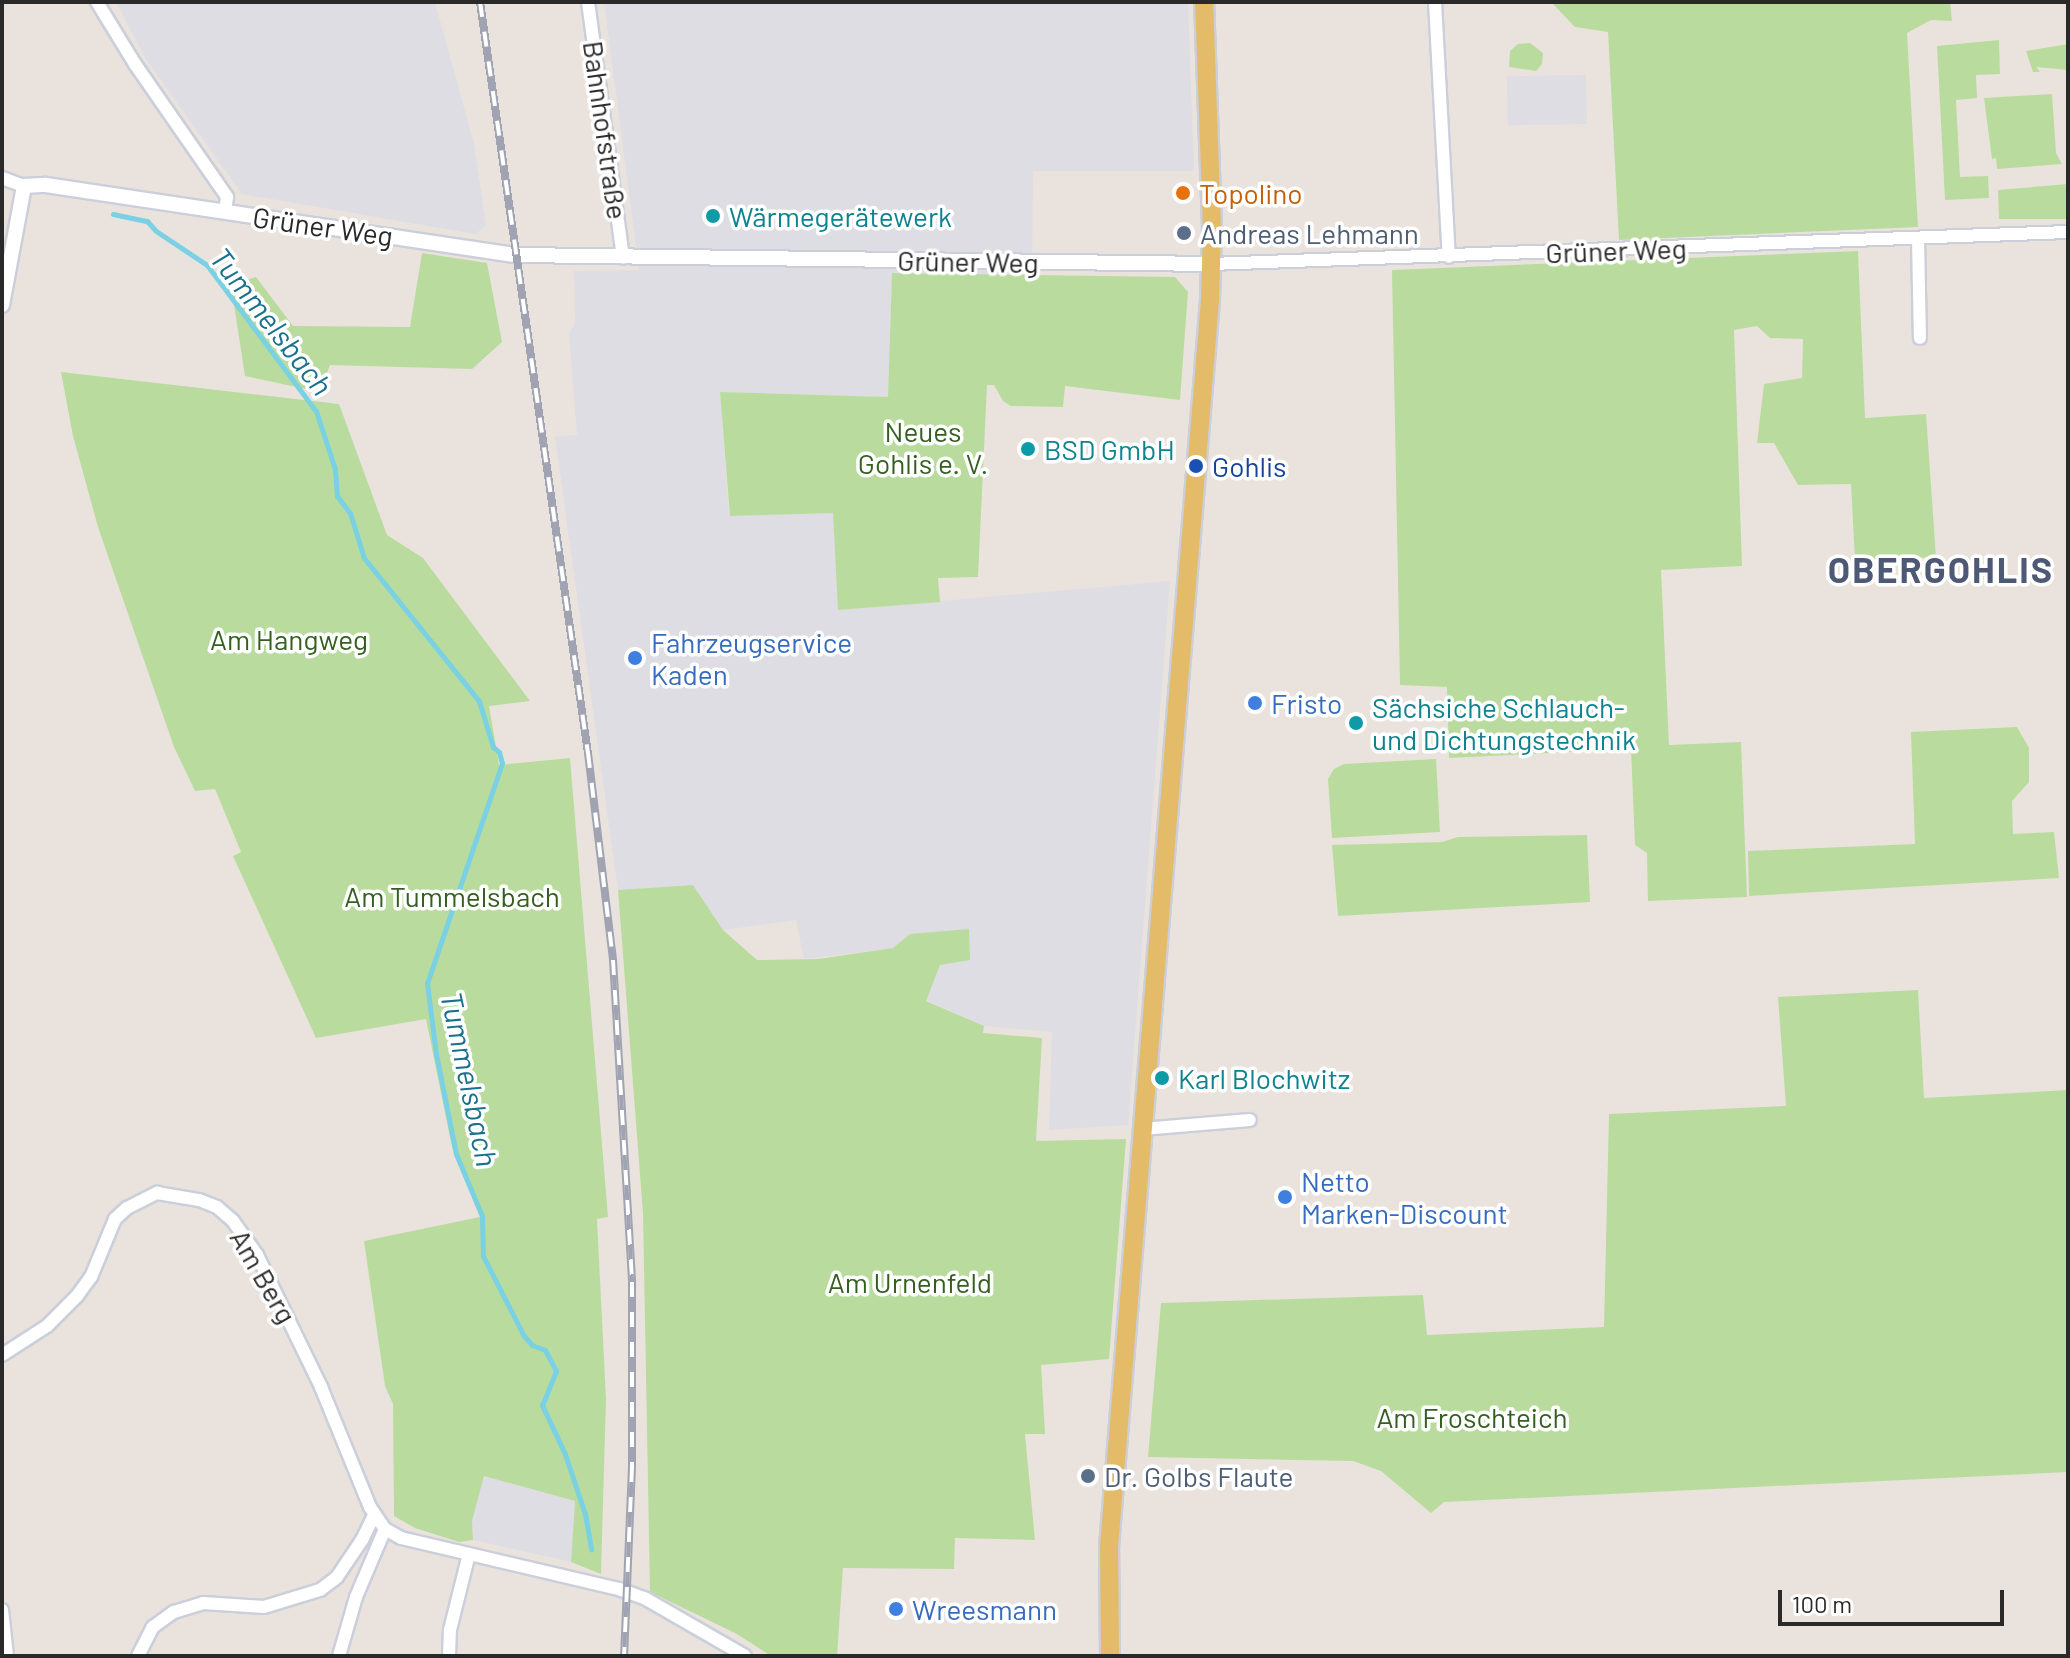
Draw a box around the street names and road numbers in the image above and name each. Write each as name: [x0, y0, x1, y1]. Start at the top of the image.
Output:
street label: Bahnhofstraße: [577, 39, 635, 221]
street label: Grüner Weg: [251, 200, 395, 252]
street label: Grüner Weg: [1545, 231, 1687, 269]
street label: Grüner Weg: [897, 243, 1039, 279]
street label: Am Berg: [224, 1223, 304, 1329]

